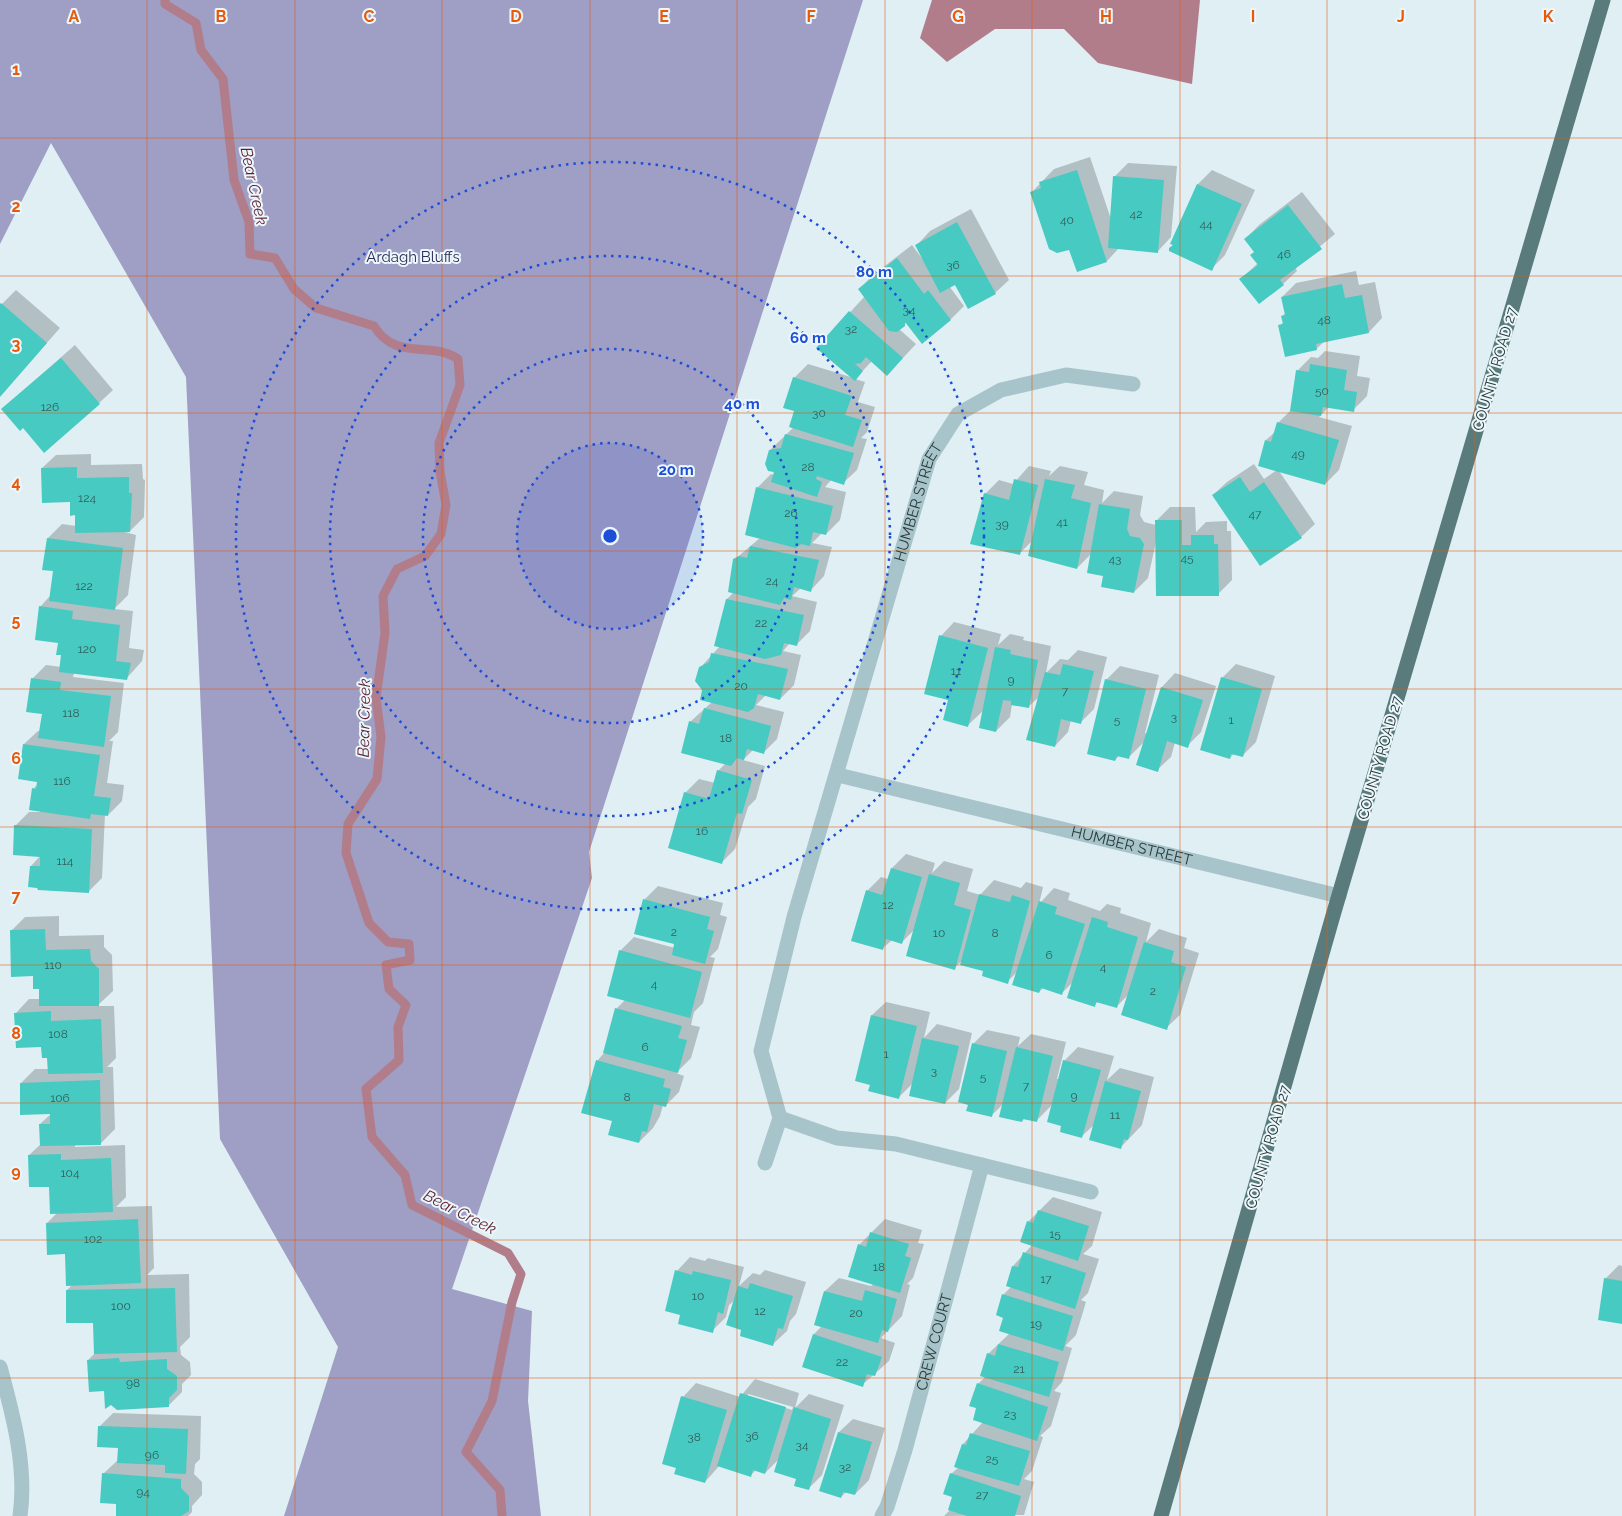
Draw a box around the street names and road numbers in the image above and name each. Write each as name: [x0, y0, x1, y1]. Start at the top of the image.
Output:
street label: COUNTY ROAD 27: [1469, 305, 1521, 433]
street label: HUMBER STREET: [890, 440, 946, 564]
street label: COUNTY ROAD 27: [1354, 694, 1406, 822]
street label: HUMBER STREET: [1069, 823, 1194, 869]
street label: COUNTY ROAD 27: [1242, 1083, 1294, 1211]
street label: CREW COURT: [912, 1291, 956, 1392]

